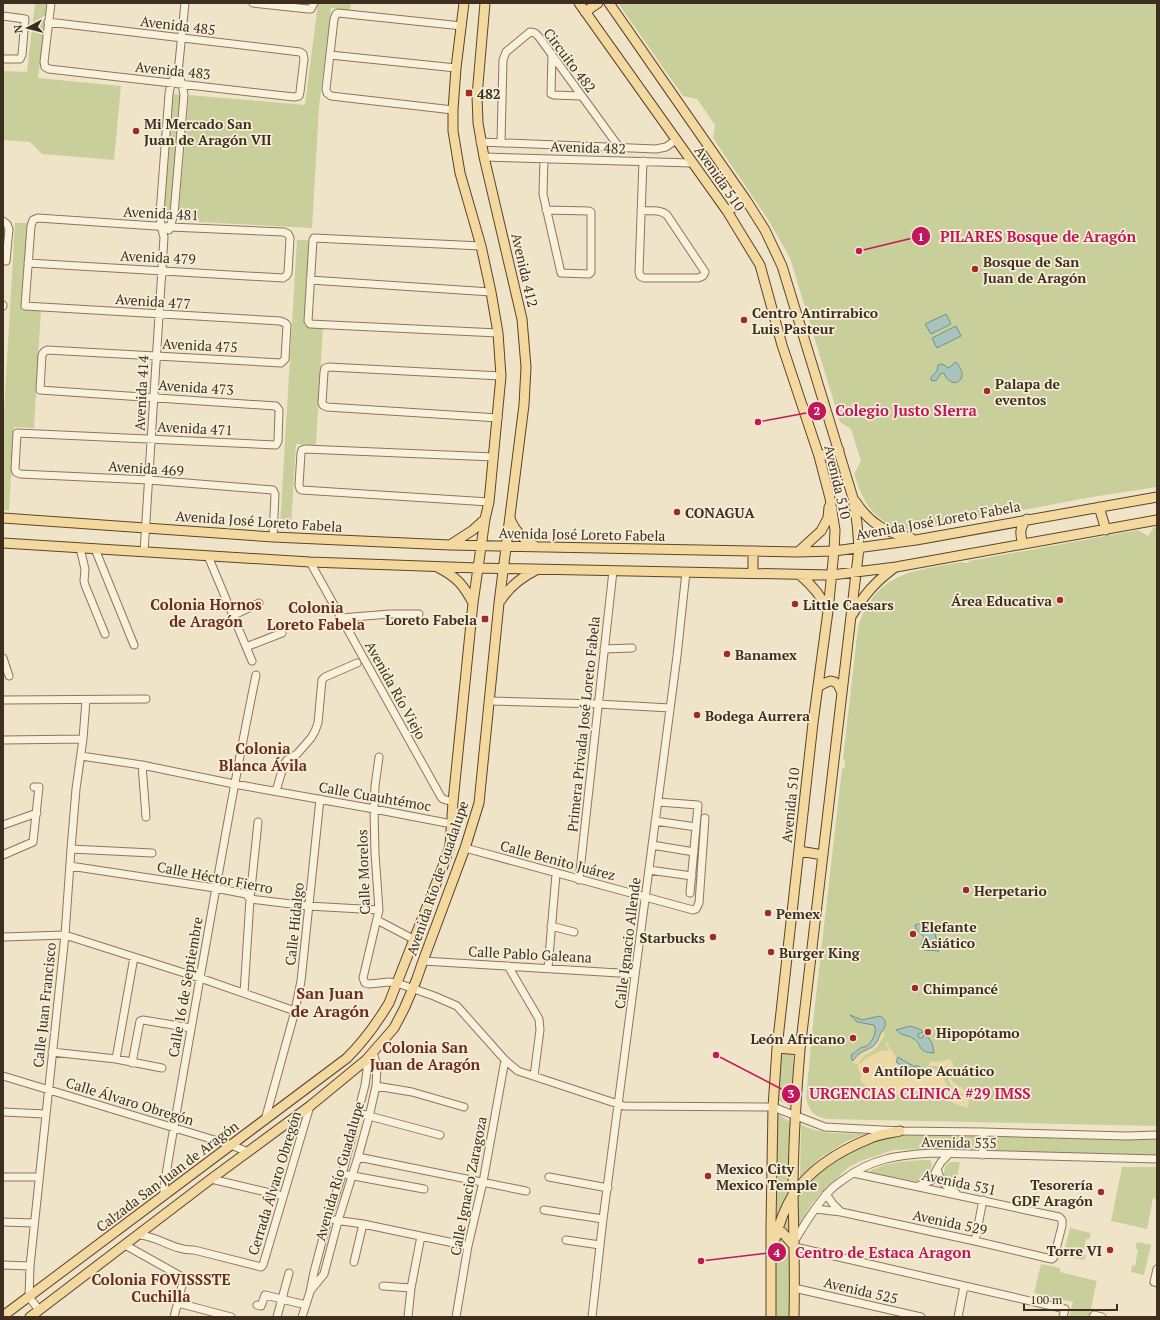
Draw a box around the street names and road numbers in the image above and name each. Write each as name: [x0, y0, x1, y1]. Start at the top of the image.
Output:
street label: Avenida 485: [139, 11, 217, 39]
street label: Circuito 482: [540, 24, 600, 96]
street label: Avenida 483: [134, 57, 212, 83]
street label: Avenida 482: [550, 136, 626, 158]
street label: Avenida 510: [691, 142, 749, 214]
street label: Avenida 481: [123, 202, 199, 224]
street label: Avenida 412: [507, 231, 543, 309]
street label: Avenida 479: [120, 246, 196, 268]
street label: Avenida 477: [115, 289, 191, 313]
street label: Avenida 475: [162, 334, 238, 356]
street label: Avenida 414: [130, 354, 152, 431]
street label: Avenida 473: [158, 375, 234, 399]
street label: Avenida 471: [157, 417, 233, 439]
street label: Avenida 510: [820, 443, 856, 521]
street label: Avenida 469: [108, 456, 184, 480]
street label: Avenida José Loreto Fabela: [854, 496, 1022, 544]
street label: Avenida José Loreto Fabela: [175, 506, 343, 536]
street label: Avenida José Loreto Fabela: [498, 523, 666, 545]
street label: Primera Privada José Loreto Fabela: [562, 615, 604, 833]
street label: Avenida Río Viejo: [361, 637, 431, 743]
street label: Avenida 510: [777, 766, 803, 844]
street label: Calle Cuauhtémoc: [317, 777, 433, 815]
street label: Avenida Río de Guadalupe: [402, 798, 472, 958]
street label: Calle Morelos: [352, 829, 374, 915]
street label: Calle Benito Juárez: [498, 835, 618, 885]
street label: Calle Héctor Fierro: [155, 856, 275, 898]
street label: Calle Ignacio Allende: [610, 876, 644, 1010]
street label: Calle Hidalgo: [280, 881, 308, 967]
street label: Calle 16 de Septiembre: [163, 915, 207, 1059]
street label: Calle Juan Francisco: [28, 941, 60, 1069]
street label: Calle Pablo Galeana: [468, 941, 592, 967]
street label: Calle Álvaro Obregón: [64, 1072, 197, 1130]
street label: Avenida Río Guadalupe: [310, 1099, 368, 1243]
street label: Cerrada Álvaro Obregón: [243, 1108, 305, 1257]
street label: Calle Ignacio Zaragoza: [445, 1115, 491, 1257]
street label: Calzada San Juan de Aragón: [92, 1116, 243, 1236]
street label: Avenida 535: [921, 1132, 997, 1152]
street label: Avenida 531: [920, 1165, 998, 1199]
street label: Avenida 529: [911, 1205, 989, 1239]
street label: Avenida 525: [822, 1272, 900, 1308]

